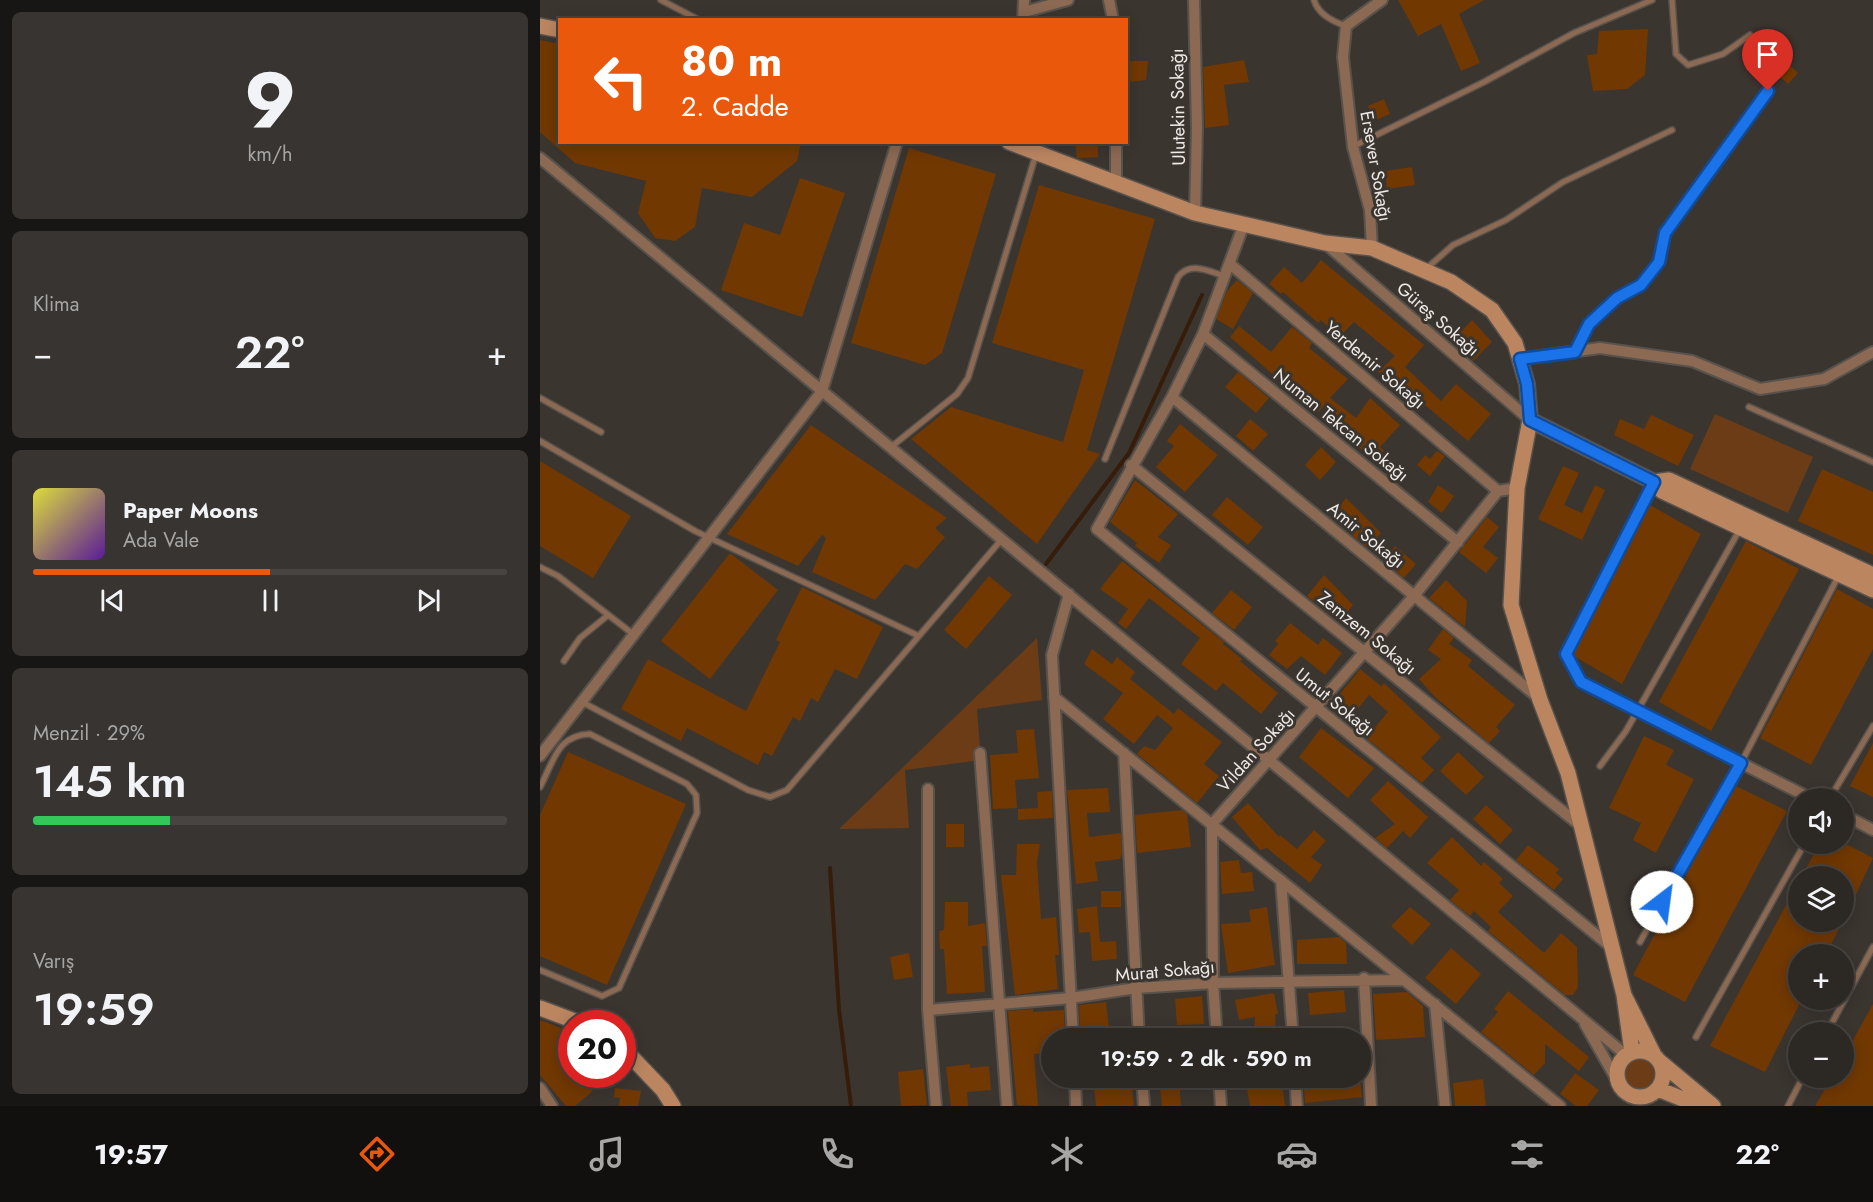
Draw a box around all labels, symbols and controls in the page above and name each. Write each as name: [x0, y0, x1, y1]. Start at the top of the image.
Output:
pin: [1742, 29, 1793, 91]
text: 80 m: [681, 31, 782, 92]
icon: arrive: [1751, 38, 1784, 71]
icon: left: [582, 42, 660, 120]
text: 9: [244, 45, 296, 157]
street label: Ulutekin Sokağı: [1164, 48, 1192, 166]
text: 2. Cadde: [681, 87, 789, 126]
street label: Ersever Sokağı: [1353, 109, 1399, 223]
text: km/h: [247, 140, 293, 169]
street label: Güreş Sokağı: [1391, 276, 1485, 362]
text: Klima: [33, 290, 79, 319]
street label: Yerdemir Sokağı: [1319, 315, 1431, 415]
text: 22°: [235, 320, 304, 385]
text: −: [33, 330, 52, 377]
text: +: [487, 330, 507, 377]
street label: Numan Tekcan Sokağı: [1268, 362, 1414, 488]
text: Paper Moons: [123, 494, 258, 526]
street label: Amir Sokağı: [1322, 496, 1410, 574]
text: Ada Vale: [123, 526, 199, 555]
icon: previous: [96, 584, 129, 617]
icon: pause: [254, 584, 287, 617]
icon: next: [412, 584, 445, 617]
street label: Zemzem Sokağı: [1312, 585, 1422, 681]
street label: Umut Sokağı: [1290, 662, 1380, 742]
street label: Vildan Sokağı: [1211, 702, 1301, 798]
text: Menzil · 29%: [33, 719, 145, 748]
text: 145 km: [33, 749, 187, 814]
map controls: [1788, 788, 1854, 1088]
button: sound: [1788, 788, 1854, 854]
button: layers: [1788, 866, 1854, 932]
position arrow: [1630, 870, 1694, 934]
button: +: [1788, 944, 1854, 1010]
text: Varış: [33, 947, 74, 976]
street label: Murat Sokağı: [1114, 954, 1216, 988]
text: 19:59: [33, 977, 155, 1042]
speed limit sign: 20: [558, 1010, 636, 1088]
button: −: [1788, 1022, 1854, 1088]
text: 19:59 · 2 dk · 590 m: [1100, 1042, 1312, 1074]
icon: directions: [356, 1133, 398, 1175]
icon: music: [586, 1133, 628, 1175]
icon: phone: [816, 1133, 858, 1175]
icon: climate: [1046, 1133, 1088, 1175]
icon: car: [1276, 1133, 1318, 1175]
icon: filters: [1506, 1133, 1548, 1175]
text: 19:57: [94, 1135, 168, 1174]
text: 22°: [1736, 1135, 1779, 1174]

